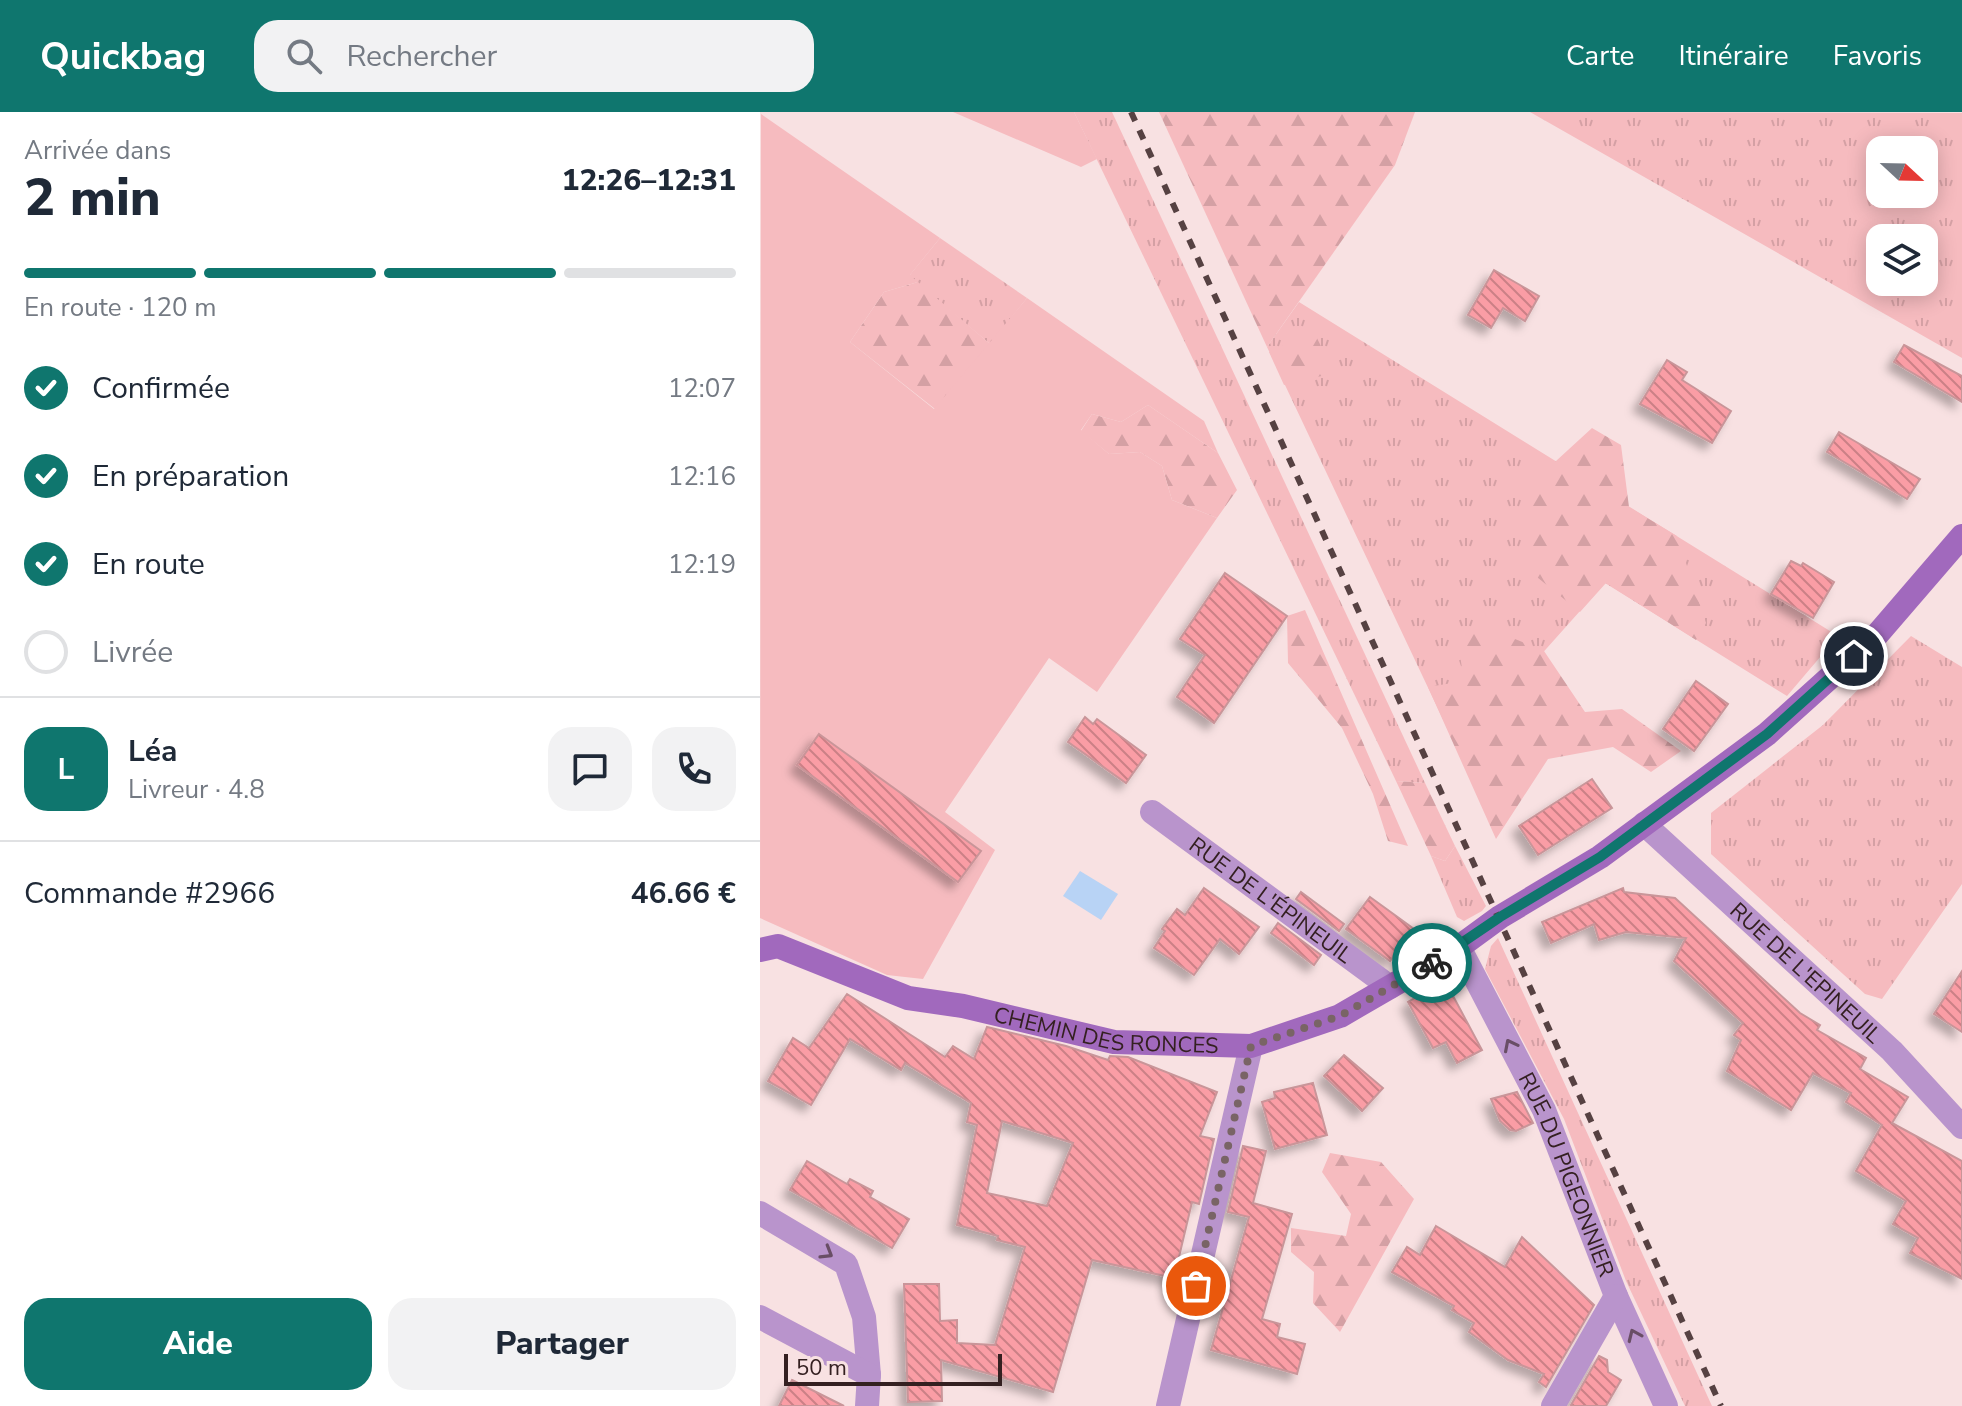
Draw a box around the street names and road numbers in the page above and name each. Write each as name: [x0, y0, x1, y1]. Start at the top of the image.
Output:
street label: RUE DE L'ÉPINEUIL: [1183, 830, 1359, 971]
street label: RUE DE L'EPINEUIL: [1723, 896, 1888, 1051]
street label: CHEMIN DES RONCES: [991, 1000, 1219, 1061]
street label: RUE DU PIGEONNIER: [1511, 1067, 1621, 1281]

